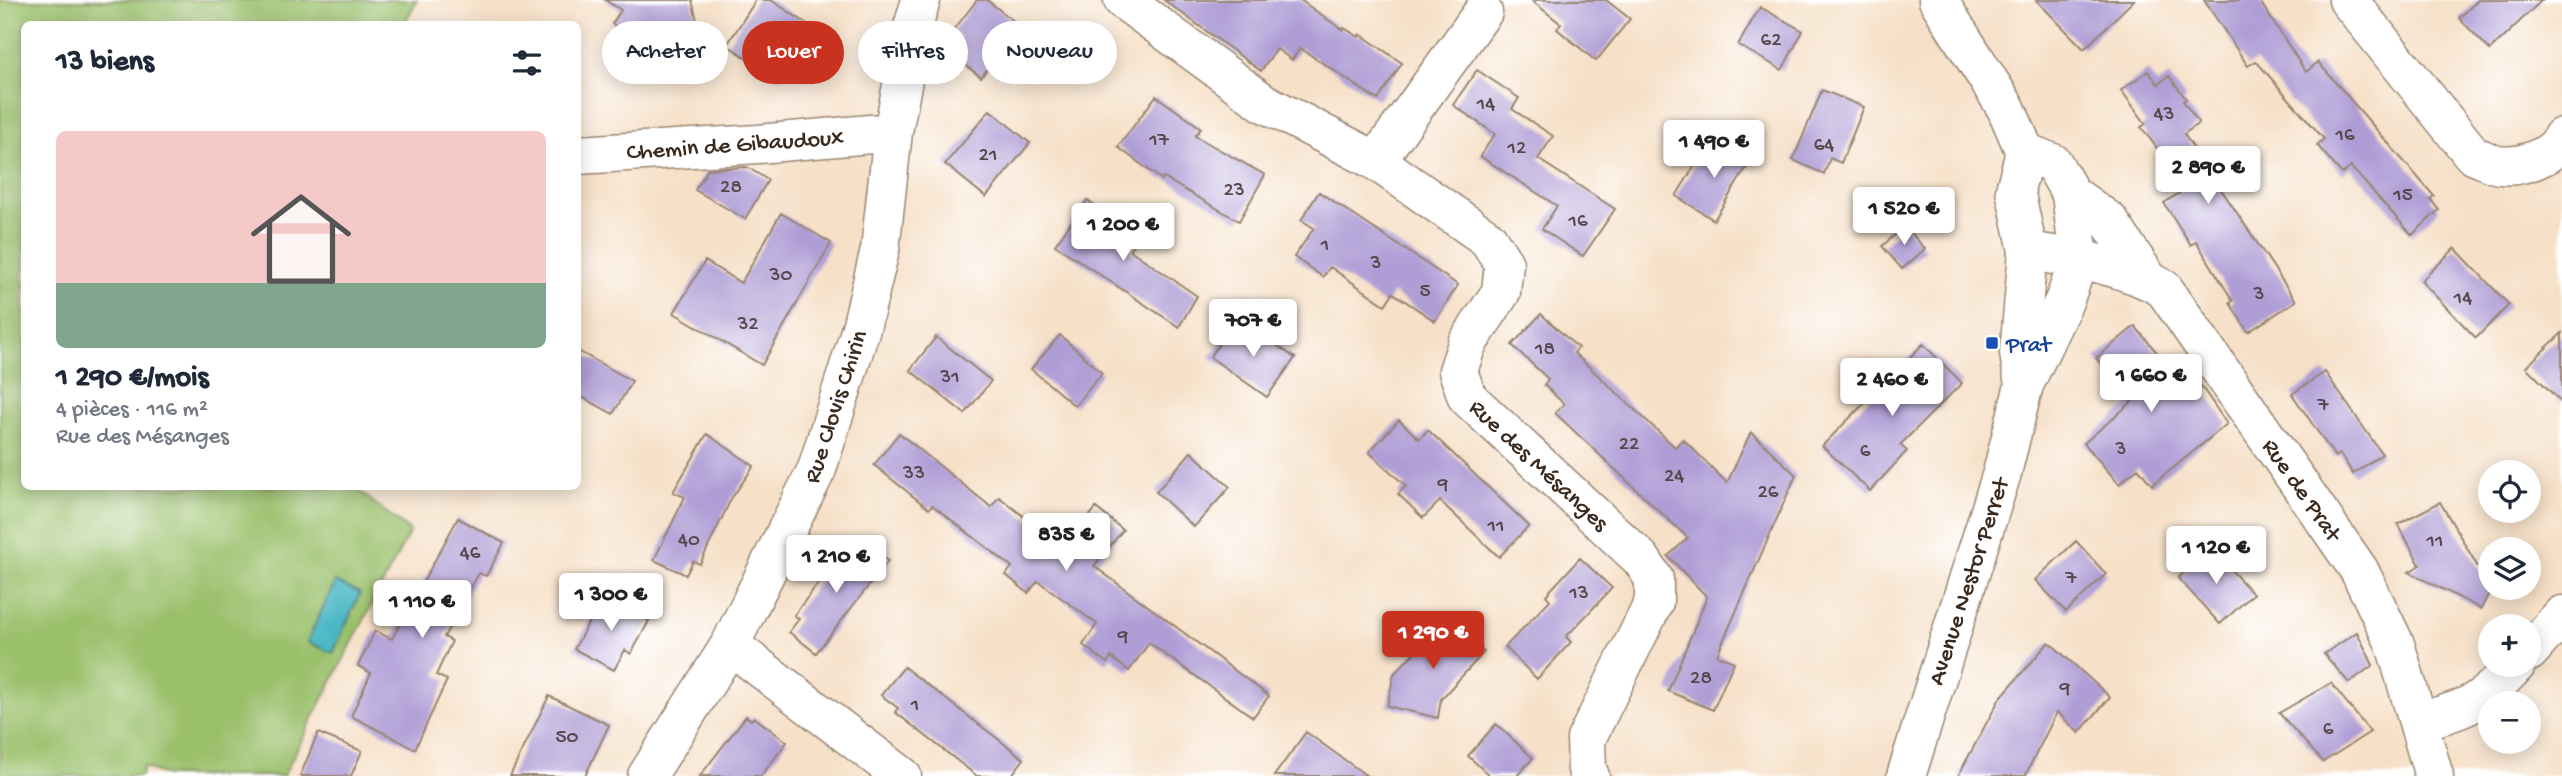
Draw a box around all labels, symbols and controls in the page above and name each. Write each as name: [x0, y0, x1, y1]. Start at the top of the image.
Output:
chip: Acheter: [602, 21, 728, 84]
chip: Louer: [742, 21, 844, 84]
chip: Filtres: [858, 21, 968, 84]
chip: Nouveau: [982, 21, 1117, 84]
house number: 62: [1761, 29, 1781, 54]
icon: filters: [508, 44, 546, 82]
text: 13 biens: [56, 46, 154, 81]
house number: 14: [1476, 93, 1495, 118]
house number: 43: [2154, 103, 2174, 128]
pin: 1 490 €: [1649, 120, 1779, 180]
street label: Chemin de Gibaudoux: [626, 124, 845, 169]
house number: 16: [2334, 124, 2355, 149]
house number: 17: [1148, 129, 1170, 154]
text: 1 490 €: [1679, 129, 1749, 156]
house number: 64: [1814, 134, 1834, 159]
house number: 12: [1507, 137, 1526, 162]
house number: 21: [979, 144, 997, 169]
pin: 2 890 €: [2143, 146, 2273, 206]
text: 2 890 €: [2171, 155, 2245, 182]
icon: home: [238, 176, 364, 302]
house number: 28: [720, 176, 742, 201]
house number: 23: [1223, 179, 1245, 204]
house number: 15: [2392, 184, 2413, 209]
pin: 1 520 €: [1839, 188, 1969, 247]
text: 1 520 €: [1869, 196, 1939, 223]
pin: 1 200 €: [1058, 204, 1188, 263]
house number: 16: [1567, 210, 1588, 235]
text: 1 200 €: [1087, 212, 1159, 239]
house number: 1: [1320, 234, 1329, 259]
house number: 3: [1370, 252, 1381, 277]
house number: 30: [769, 264, 792, 289]
house number: 5: [1419, 280, 1431, 305]
house number: 3: [2253, 283, 2264, 308]
house number: 14: [2453, 287, 2472, 312]
pin: 707 €: [1204, 300, 1302, 359]
text: 707 €: [1225, 308, 1281, 335]
house number: 32: [736, 313, 759, 338]
street label: Rue Clovis Chirin: [799, 326, 876, 487]
place label: Prat: [2005, 332, 2053, 361]
marker: Prat: [1984, 335, 2000, 351]
house number: 18: [1534, 338, 1555, 363]
pin: 1 660 €: [2086, 354, 2216, 414]
pin: 2 460 €: [1827, 358, 1957, 418]
text: 1 290 €/mois: [56, 362, 209, 397]
text: 1 660 €: [2116, 363, 2186, 390]
house number: 31: [939, 366, 960, 391]
text: 2 460 €: [1856, 367, 1928, 394]
street label: Rue des Mésanges: [1462, 394, 1614, 539]
house number: 7: [2317, 394, 2330, 419]
text: 4 pièces · 116 m²: [56, 397, 208, 424]
text: Rue des Mésanges: [56, 424, 229, 451]
house number: 22: [1619, 433, 1639, 458]
street label: Rue de Prat: [2254, 434, 2347, 550]
house number: 3: [2115, 438, 2126, 463]
house number: 6: [1860, 440, 1871, 465]
map controls: [2478, 460, 2541, 754]
button: locate: [2478, 460, 2541, 523]
house number: 33: [902, 462, 925, 487]
house number: 24: [1664, 465, 1684, 490]
street label: Avenue Nestor Perret: [1923, 473, 2018, 689]
house number: 9: [1437, 474, 1449, 499]
house number: 26: [1758, 481, 1779, 506]
pin: 835 €: [1017, 514, 1115, 573]
house number: 11: [1487, 515, 1504, 540]
text: 835 €: [1038, 522, 1094, 549]
pin: 1 120 €: [2151, 526, 2281, 586]
house number: 40: [678, 529, 700, 554]
house number: 11: [2426, 530, 2443, 555]
text: 1 120 €: [2182, 535, 2250, 562]
pin: 1 210 €: [771, 536, 901, 595]
button: layers: [2478, 537, 2541, 600]
house number: 46: [460, 542, 481, 567]
text: 1 210 €: [802, 544, 870, 571]
house number: 7: [2065, 567, 2078, 592]
pin: 1 300 €: [546, 574, 676, 633]
pin: 1 110 €: [357, 580, 487, 640]
text: 1 300 €: [575, 582, 647, 609]
house number: 13: [1568, 582, 1589, 607]
text: 1 110 €: [389, 589, 455, 616]
pin: 1 290 €: [1368, 612, 1498, 671]
button: +: [2478, 614, 2541, 677]
text: 1 290 €: [1398, 620, 1468, 647]
house number: 9: [1117, 626, 1129, 651]
house number: 28: [1690, 667, 1712, 692]
house number: 9: [2059, 678, 2071, 703]
button: −: [2478, 691, 2541, 754]
house number: 1: [910, 694, 919, 719]
house number: 6: [2323, 718, 2334, 743]
house number: 50: [556, 726, 579, 751]

